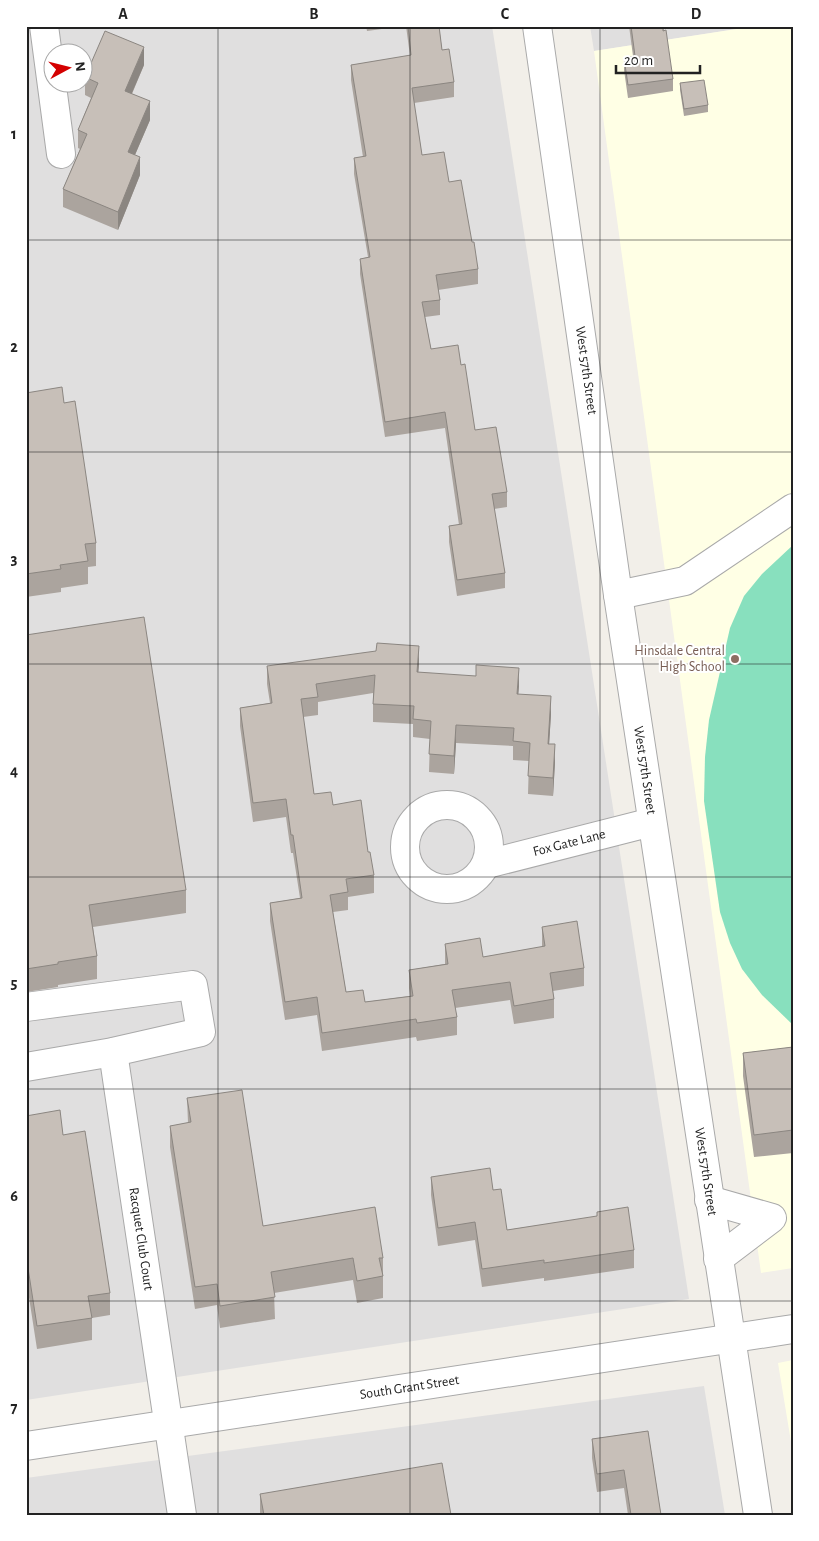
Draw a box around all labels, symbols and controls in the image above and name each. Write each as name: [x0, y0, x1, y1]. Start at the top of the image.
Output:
text: A: [118, 6, 128, 22]
text: B: [309, 6, 319, 22]
text: C: [501, 6, 510, 22]
text: D: [691, 6, 702, 22]
north arrow: [42, 42, 92, 92]
scale bar: [616, 42, 700, 74]
text: 20 m: [624, 53, 653, 68]
text: N: [72, 61, 87, 72]
text: 1: [11, 126, 17, 142]
street label: West 57th Street: [573, 325, 599, 416]
text: 2: [10, 339, 18, 355]
text: 3: [11, 551, 18, 567]
place label: Hinsdale Central High School: [634, 644, 725, 674]
marker: Hinsdale Central High School: [729, 653, 741, 665]
street label: West 57th Street: [631, 725, 658, 816]
text: 4: [10, 763, 18, 779]
street label: Fox Gate Lane: [532, 827, 607, 859]
text: 5: [11, 975, 18, 991]
street label: West 57th Street: [692, 1127, 719, 1217]
street label: Racquet Club Court: [126, 1186, 156, 1292]
text: 6: [10, 1188, 18, 1204]
street label: South Grant Street: [359, 1373, 461, 1402]
text: 7: [11, 1400, 18, 1416]

